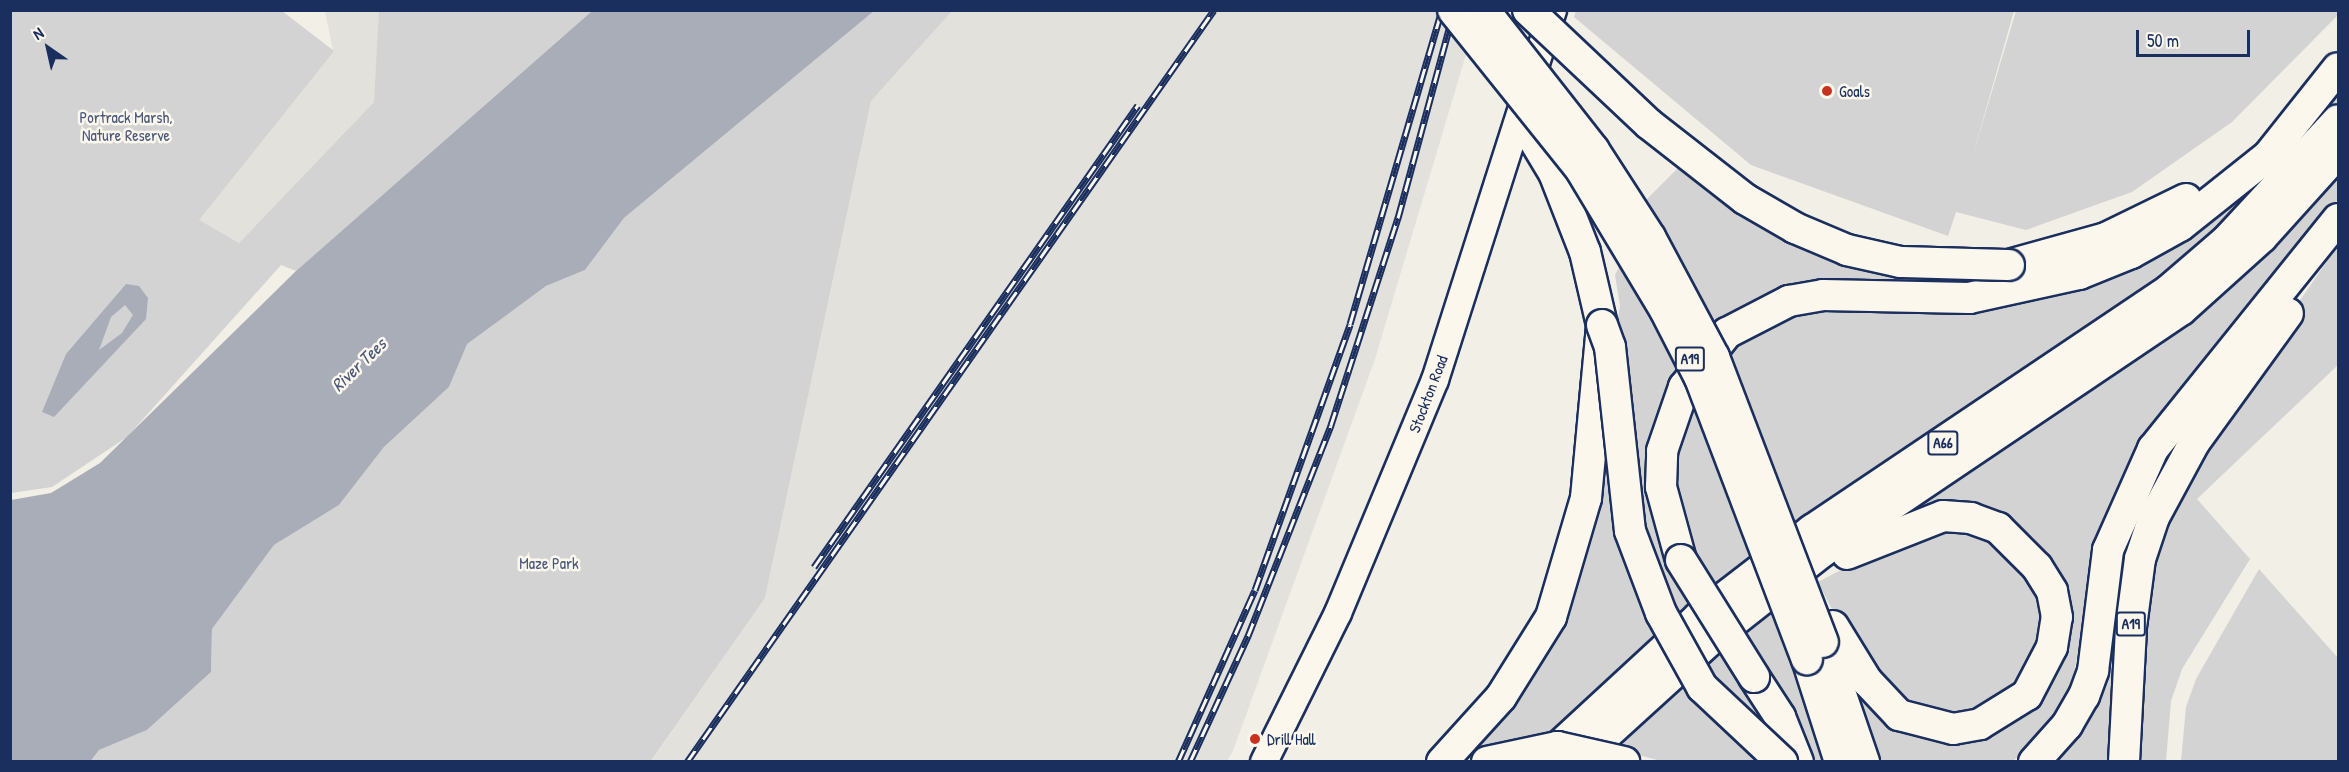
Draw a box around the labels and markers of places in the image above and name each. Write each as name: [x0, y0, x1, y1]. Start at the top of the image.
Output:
place label: Goals: [1839, 81, 1870, 101]
marker: Goals: [1820, 84, 1834, 98]
place label: Drill Hall: [1267, 729, 1316, 749]
marker: Drill Hall: [1248, 732, 1262, 746]

